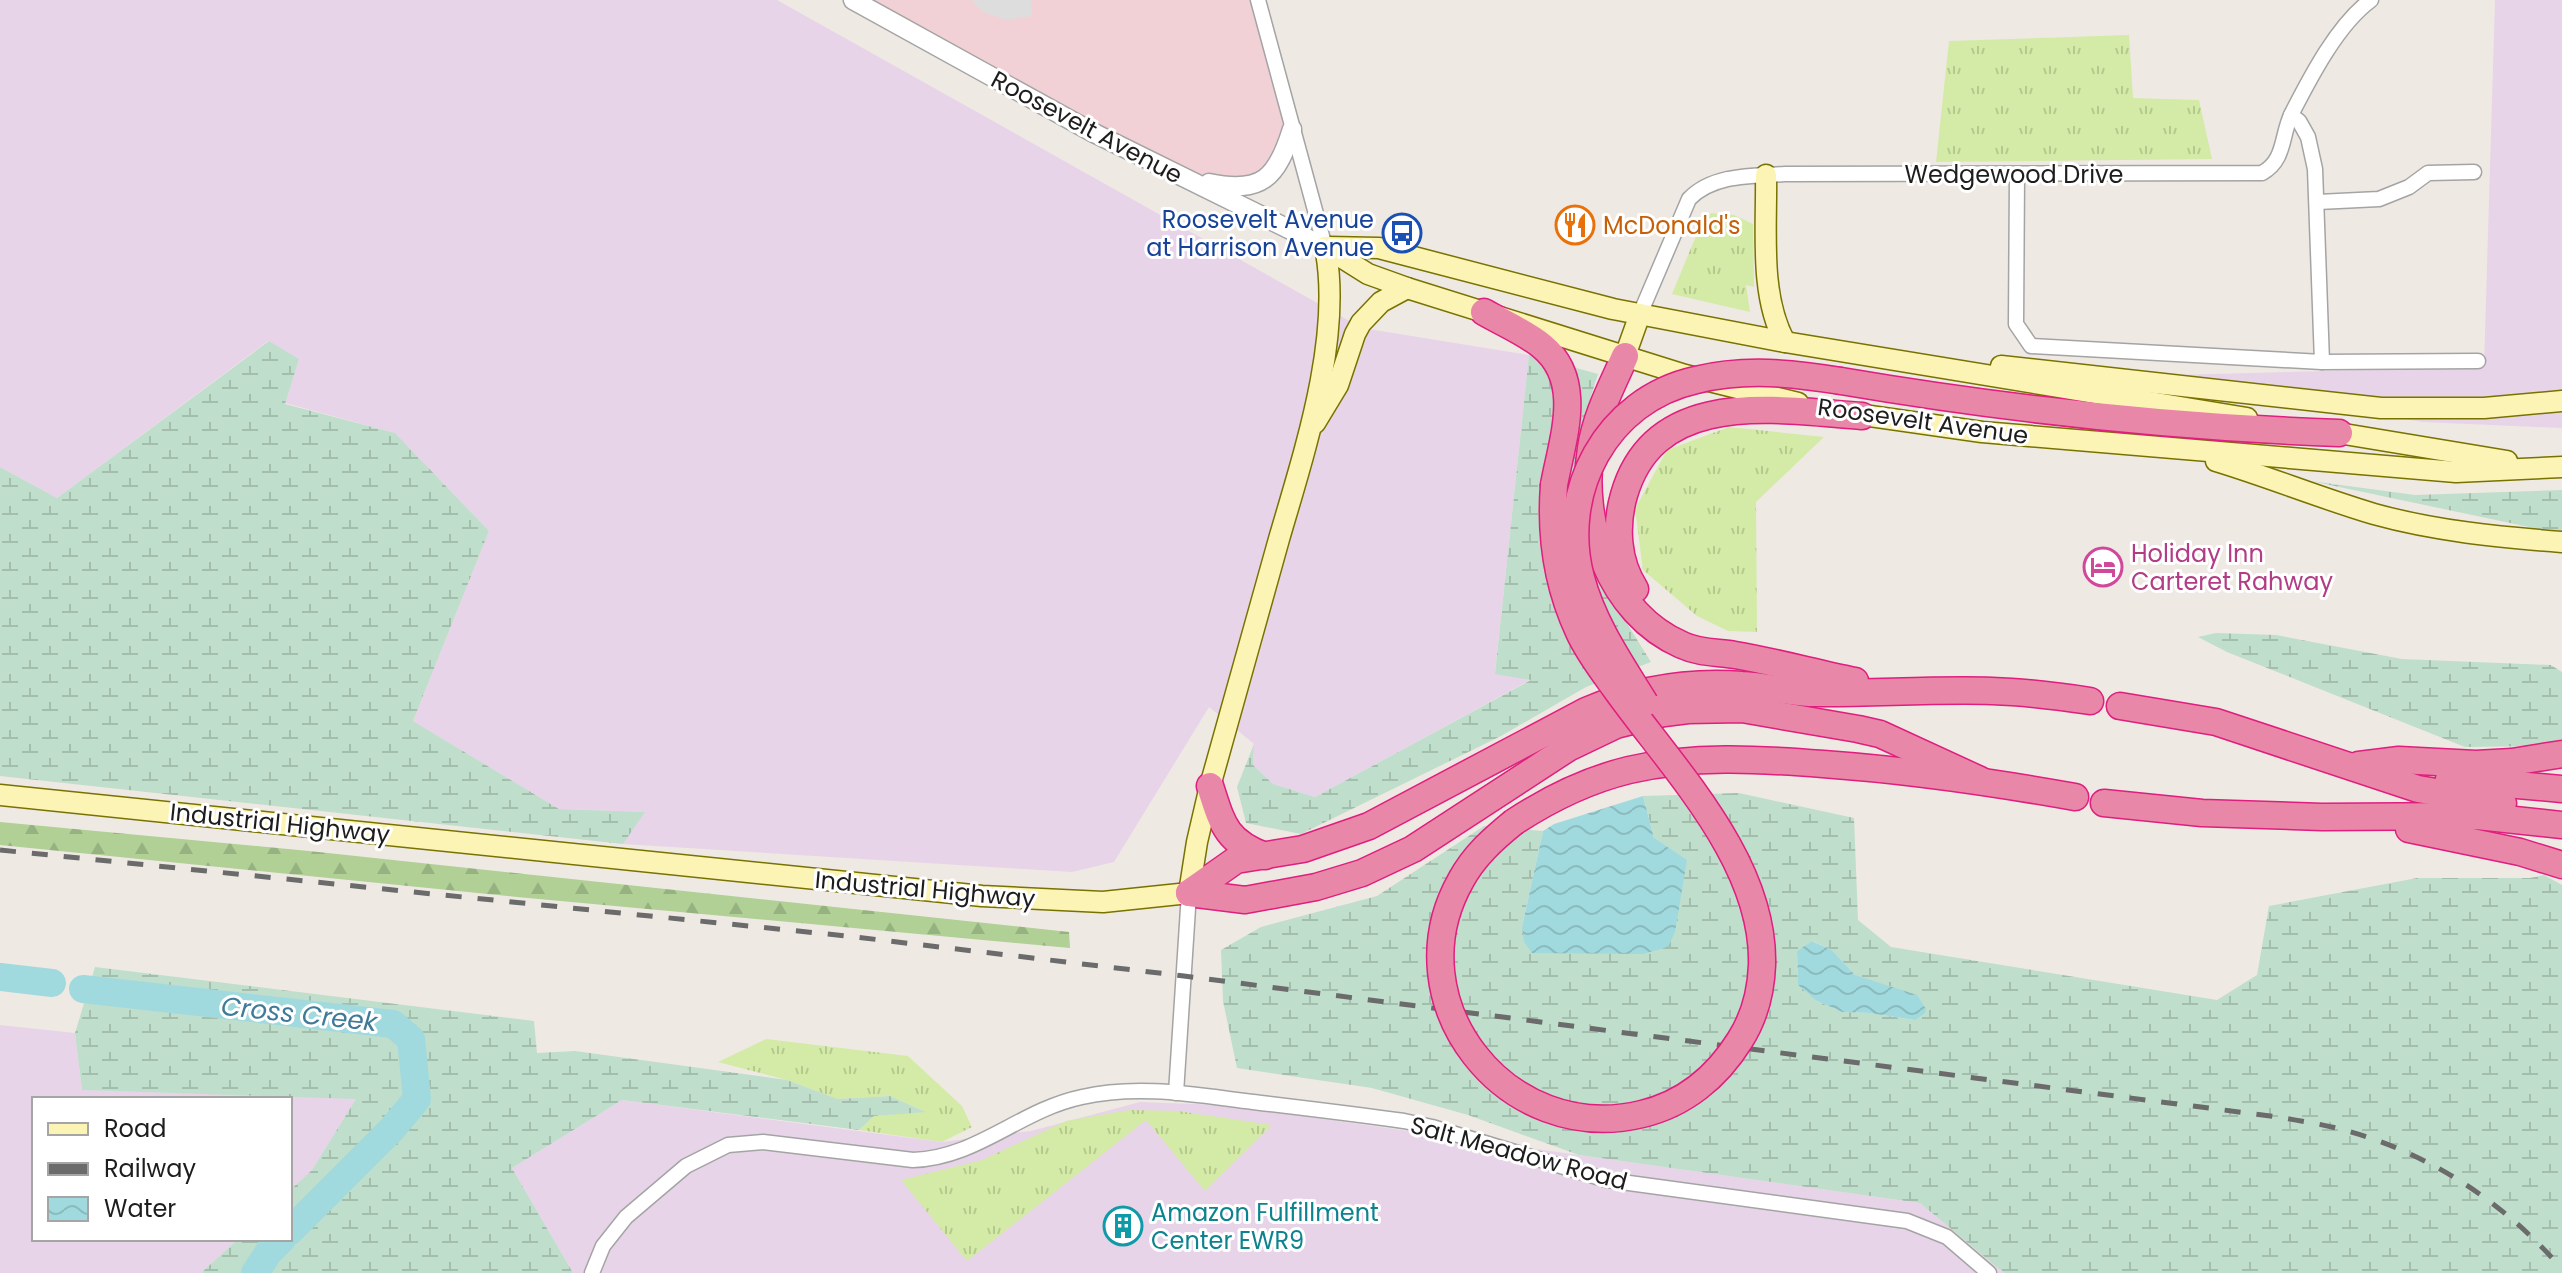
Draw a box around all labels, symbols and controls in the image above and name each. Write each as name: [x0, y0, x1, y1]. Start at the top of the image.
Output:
street label: Roosevelt Avenue: [986, 63, 1188, 191]
street label: Wedgewood Drive: [1905, 158, 2123, 191]
place label: Roosevelt Avenue at Harrison Avenue: [1146, 203, 1374, 264]
restaurant icon: McDonald's: [1554, 204, 1596, 246]
place label: McDonald's: [1603, 209, 1741, 242]
bus stop icon: Roosevelt Avenue at Harrison Avenue: [1381, 212, 1423, 254]
street label: Roosevelt Avenue: [1816, 390, 2030, 452]
place label: Holiday Inn Carteret Rahway: [2131, 537, 2333, 598]
hotel icon: Holiday Inn Carteret Rahway: [2082, 546, 2124, 588]
street label: Industrial Highway: [168, 795, 392, 851]
street label: Industrial Highway: [813, 863, 1037, 915]
water label: Cross Creek: [219, 988, 380, 1040]
legend: [32, 1097, 292, 1241]
street label: Salt Meadow Road: [1407, 1108, 1631, 1198]
text: Road: [104, 1112, 166, 1145]
text: Railway: [104, 1152, 197, 1185]
text: Water: [104, 1192, 176, 1225]
place label: Amazon Fulfillment Center EWR9: [1151, 1196, 1379, 1257]
building icon: Amazon Fulfillment Center EWR9: [1102, 1205, 1144, 1247]

